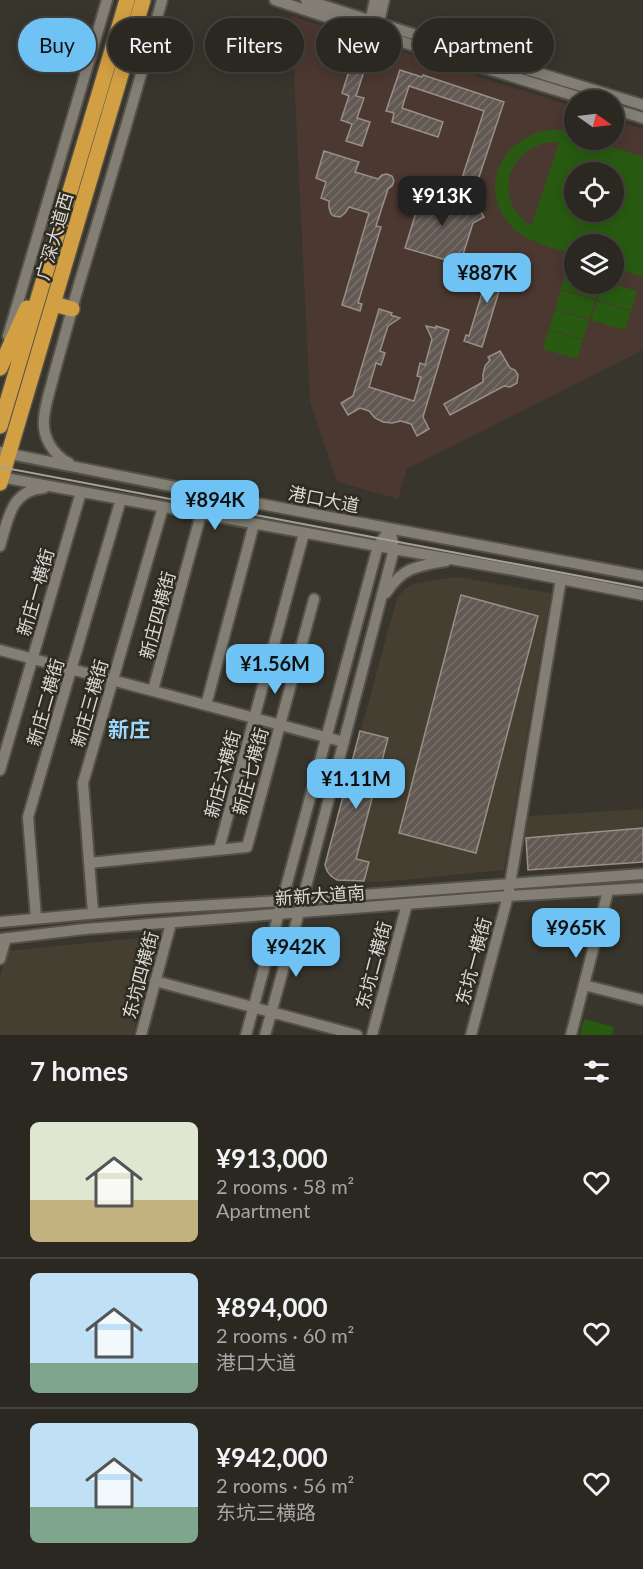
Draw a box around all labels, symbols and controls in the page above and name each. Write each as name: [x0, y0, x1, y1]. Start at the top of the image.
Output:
chip: Buy: [18, 18, 96, 72]
chip: Rent: [108, 18, 193, 72]
chip: Filters: [205, 18, 304, 72]
chip: New: [316, 18, 401, 72]
chip: Apartment: [413, 18, 554, 72]
north arrow: [564, 90, 624, 150]
map controls: [564, 90, 624, 294]
button: locate: [564, 162, 624, 222]
pin: ¥913K: [400, 176, 484, 227]
text: ¥913K: [412, 183, 472, 207]
street label: 广深大道西: [31, 190, 77, 282]
button: layers: [564, 234, 624, 294]
pin: ¥887K: [445, 253, 529, 304]
text: ¥887K: [457, 260, 517, 284]
pin: ¥894K: [173, 480, 257, 531]
street label: 港口大道: [287, 481, 361, 517]
text: ¥894K: [185, 487, 245, 511]
street label: 新庄一横街: [12, 546, 58, 638]
street label: 新庄四横街: [135, 569, 179, 661]
pin: ¥1.56M: [226, 644, 324, 695]
text: ¥1.56M: [240, 651, 310, 675]
street label: 新庄二横街: [22, 656, 68, 748]
street label: 新庄三横街: [66, 657, 112, 749]
district label: 新庄: [108, 716, 150, 741]
street label: 新庄七横街: [228, 725, 272, 817]
street label: 新庄六横街: [200, 728, 244, 820]
pin: ¥1.11M: [307, 759, 405, 810]
text: ¥1.11M: [321, 766, 391, 790]
street label: 新新大道南: [274, 881, 366, 909]
pin: ¥965K: [534, 908, 618, 959]
street label: 东坑一横街: [451, 915, 495, 1007]
text: ¥965K: [546, 915, 606, 939]
street label: 东坑二横街: [351, 919, 395, 1011]
pin: ¥942K: [254, 927, 338, 978]
street label: 东坑四横街: [118, 929, 162, 1021]
text: ¥942K: [266, 934, 326, 958]
text: 7 homes: [30, 1055, 128, 1087]
icon: filters: [580, 1055, 613, 1088]
text: ¥913,000: [216, 1142, 328, 1174]
icon: home: [78, 1146, 150, 1218]
icon: heart: [580, 1166, 613, 1199]
text: 2 rooms · 58 m²: [216, 1174, 354, 1198]
text: Apartment: [216, 1198, 310, 1222]
text: ¥894,000: [216, 1291, 328, 1323]
icon: home: [78, 1297, 150, 1369]
icon: heart: [580, 1317, 613, 1350]
text: 2 rooms · 60 m²: [216, 1323, 354, 1347]
text: 港口大道: [216, 1350, 296, 1374]
text: ¥942,000: [216, 1441, 328, 1473]
icon: home: [78, 1447, 150, 1519]
icon: heart: [580, 1467, 613, 1500]
text: 2 rooms · 56 m²: [216, 1473, 354, 1497]
text: 东坑三横路: [216, 1500, 316, 1524]

